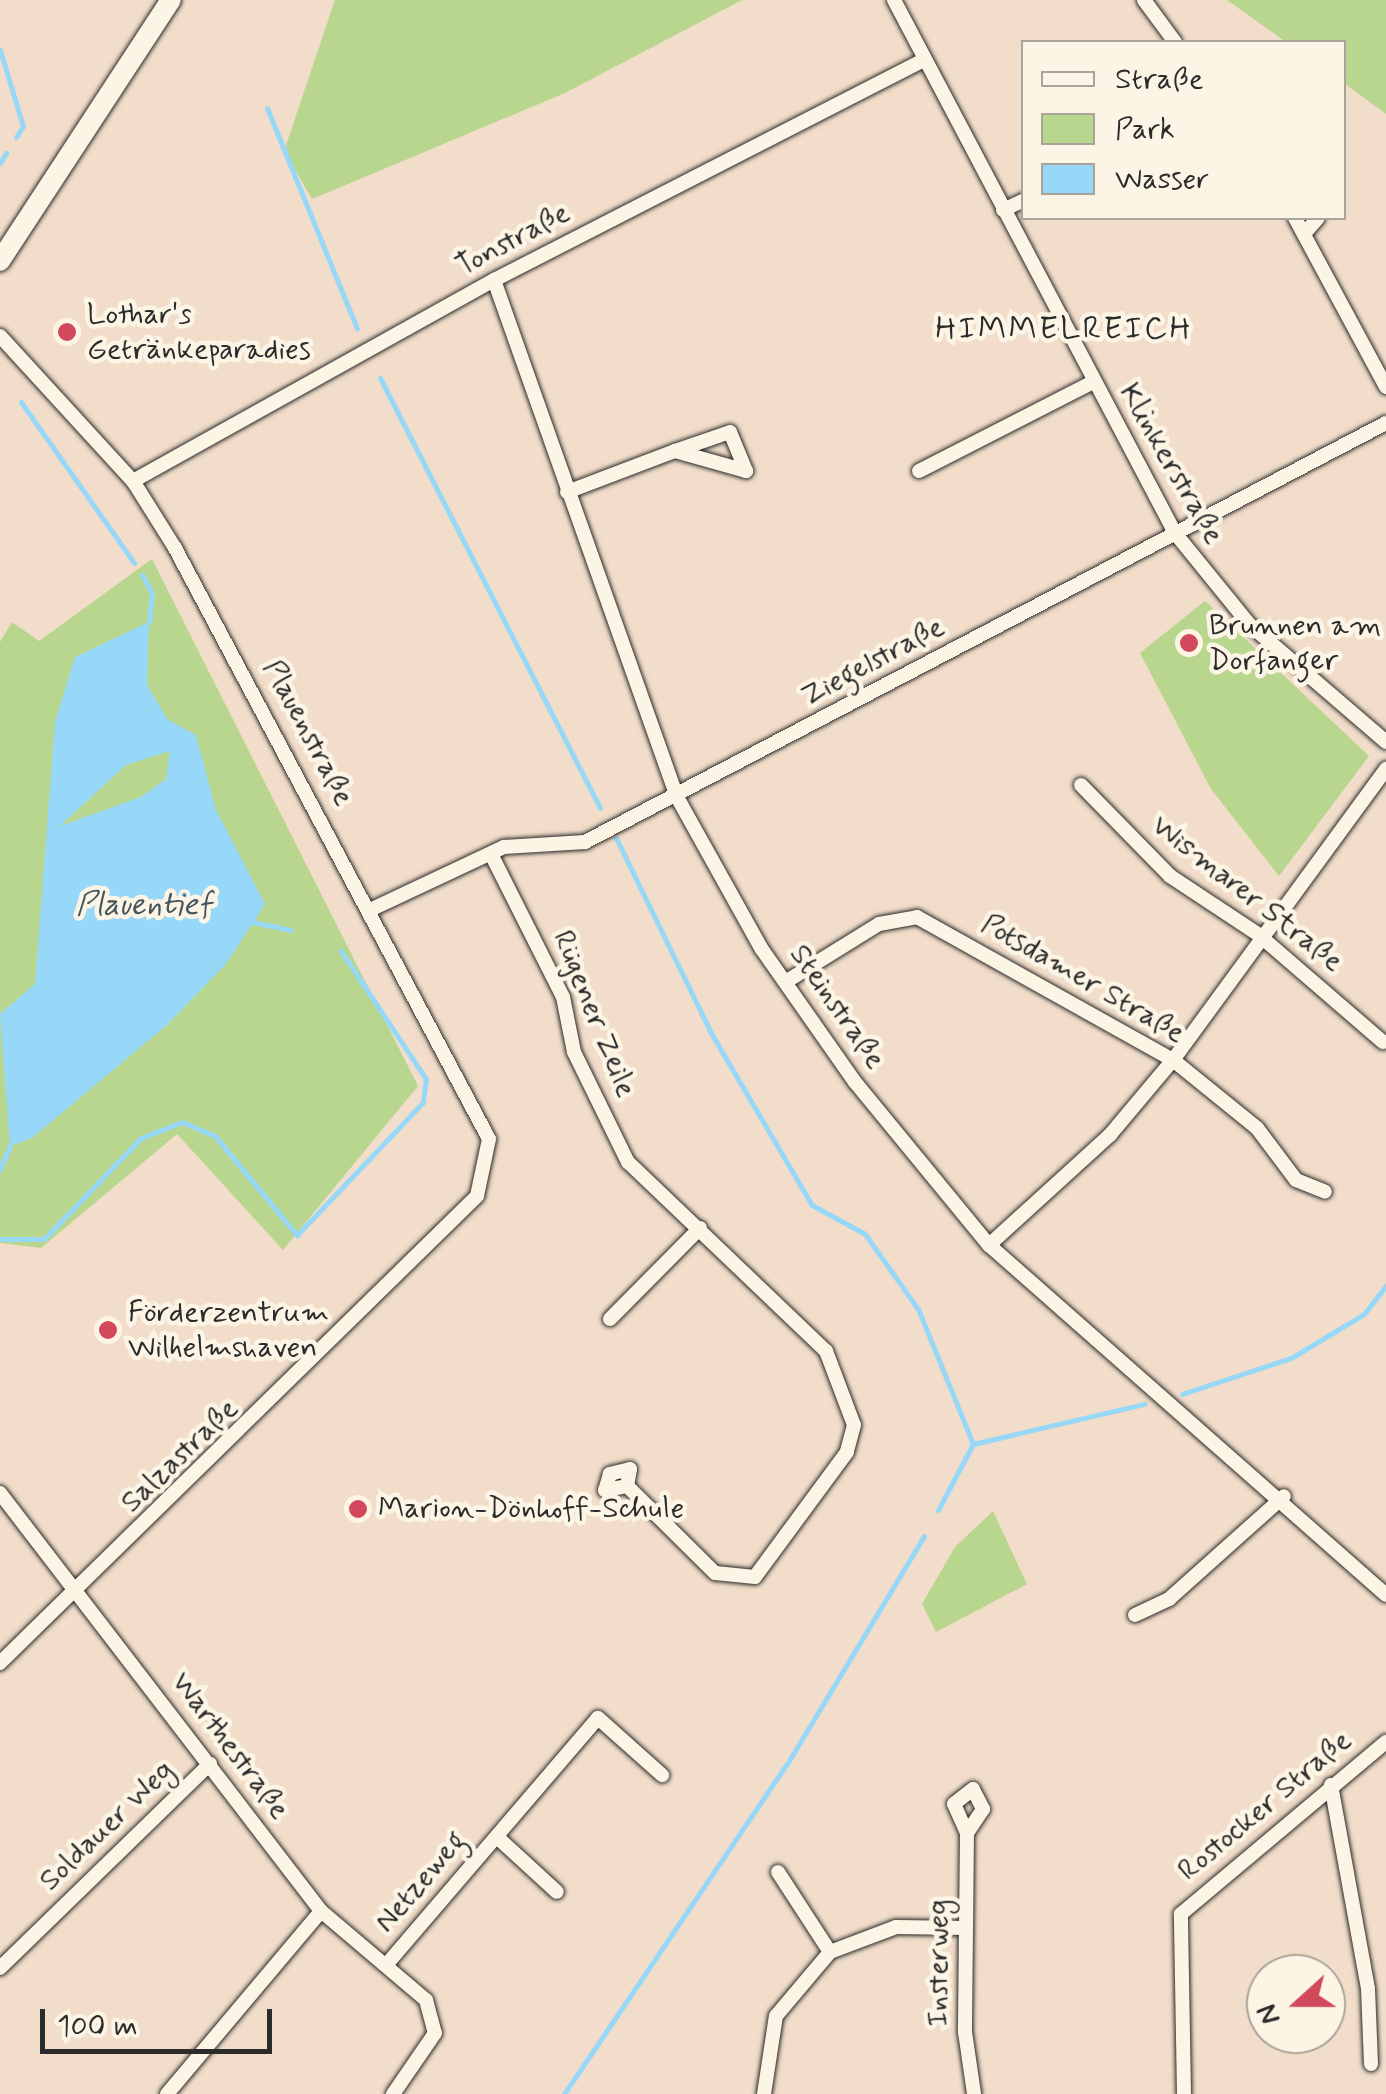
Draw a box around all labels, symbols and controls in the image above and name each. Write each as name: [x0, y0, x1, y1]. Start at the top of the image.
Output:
legend: [1021, 40, 1346, 220]
text: Straße: [1115, 60, 1203, 99]
text: Park: [1115, 110, 1175, 149]
text: Wasser: [1115, 160, 1209, 199]
street label: Tonstraße: [450, 195, 576, 285]
place label: Lothar's Getränkeparadies: [87, 297, 311, 368]
district label: HIMMELREICH: [935, 310, 1193, 348]
marker: Lothar's Getränkeparadies: [56, 321, 78, 343]
street label: Klinkerstraße: [1111, 377, 1231, 551]
place label: Brunnen am Dorfanger: [1209, 608, 1370, 678]
street label: Ziegelstraße: [795, 609, 951, 715]
marker: Brunnen am Dorfanger: [1178, 632, 1200, 654]
street label: Plauenstraße: [254, 654, 362, 812]
street label: Wismarer Straße: [1146, 809, 1348, 979]
water label: Plauentief: [76, 886, 212, 924]
street label: Potsdamer Straße: [975, 906, 1191, 1052]
street label: Rügener Zeile: [544, 925, 644, 1103]
street label: Steinstraße: [781, 938, 893, 1076]
place label: Förderzentrum Wilhelmshaven: [128, 1295, 329, 1366]
marker: Förderzentrum Wilhelmshaven: [97, 1319, 119, 1341]
street label: Salzastraße: [114, 1391, 246, 1521]
place label: Marion-Dönhoff-Schule: [378, 1491, 684, 1527]
marker: Marion-Dönhoff-Schule: [347, 1498, 369, 1520]
street label: Warthestraße: [163, 1665, 297, 1827]
street label: Rostocker Straße: [1171, 1723, 1359, 1889]
street label: Soldauer Weg: [32, 1753, 182, 1899]
street label: Netzeweg: [367, 1824, 475, 1940]
street label: Insterweg: [921, 1899, 957, 2027]
north arrow: [1246, 1954, 1346, 2054]
scale bar: [45, 1989, 278, 2051]
text: N: [1249, 1999, 1290, 2030]
text: 100 m: [57, 2007, 138, 2046]

